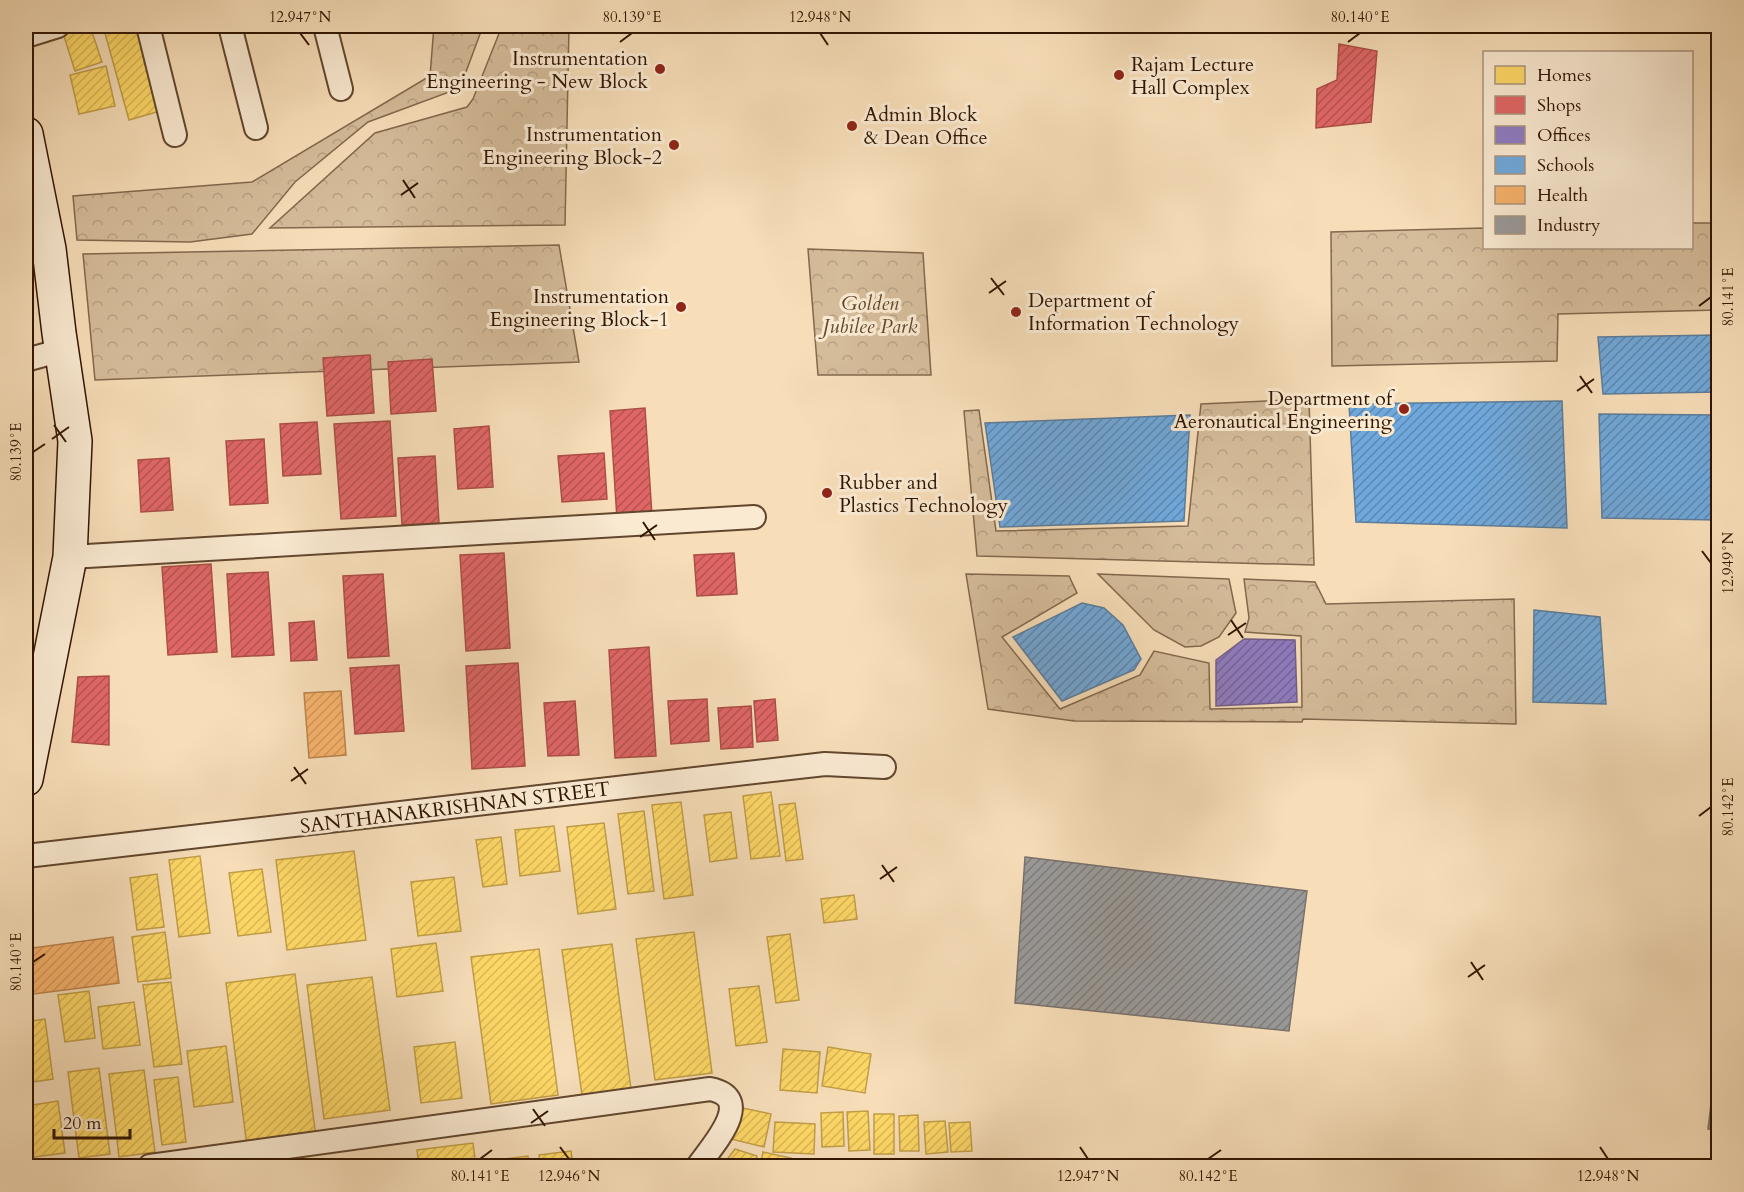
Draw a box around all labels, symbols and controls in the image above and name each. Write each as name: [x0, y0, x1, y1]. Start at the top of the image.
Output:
text: 12.947°N: [269, 7, 332, 27]
text: 80.139°E: [602, 7, 662, 27]
text: 12.948°N: [789, 7, 852, 27]
text: 80.140°E: [1330, 7, 1390, 27]
place label: Instrumentation Engineering - New Block: [426, 45, 649, 95]
place label: Rajam Lecture Hall Complex: [1131, 51, 1254, 101]
legend: [1483, 51, 1693, 249]
marker: Instrumentation Engineering - New Block: [653, 62, 667, 76]
text: Homes: [1537, 63, 1591, 88]
marker: Rajam Lecture Hall Complex: [1112, 68, 1126, 82]
text: Shops: [1537, 93, 1581, 118]
place label: Admin Block & Dean Office: [864, 101, 988, 151]
marker: Admin Block & Dean Office: [845, 119, 859, 133]
place label: Instrumentation Engineering Block-2: [483, 121, 663, 171]
text: Offices: [1537, 123, 1591, 148]
marker: Instrumentation Engineering Block-2: [667, 138, 681, 152]
text: Schools: [1537, 153, 1594, 178]
text: Health: [1537, 183, 1588, 208]
text: Industry: [1537, 213, 1601, 238]
text: 80.141°E: [1718, 267, 1738, 327]
place label: Instrumentation Engineering Block-1: [490, 283, 670, 333]
place label: Department of Information Technology: [1028, 287, 1240, 337]
park label: Golden Jubilee Park: [818, 290, 918, 340]
marker: Instrumentation Engineering Block-1: [674, 300, 688, 314]
marker: Department of Information Technology: [1009, 305, 1023, 319]
place label: Department of Aeronautical Engineering: [1174, 385, 1395, 435]
marker: Department of Aeronautical Engineering: [1397, 402, 1411, 416]
text: 80.139°E: [6, 422, 26, 482]
place label: Rubber and Plastics Technology: [839, 469, 1009, 519]
marker: Rubber and Plastics Technology: [820, 486, 834, 500]
text: 12.949°N: [1718, 531, 1738, 594]
street label: SANTHANAKRISHNAN STREET: [299, 775, 612, 840]
text: 80.142°E: [1718, 777, 1738, 837]
text: 80.140°E: [6, 932, 26, 992]
scale bar: [54, 1102, 130, 1140]
text: 20 m: [63, 1111, 102, 1136]
text: 80.141°E: [450, 1166, 510, 1186]
text: 12.946°N: [538, 1166, 601, 1186]
text: 12.947°N: [1057, 1166, 1120, 1186]
text: 80.142°E: [1178, 1166, 1238, 1186]
text: 12.948°N: [1577, 1166, 1640, 1186]

